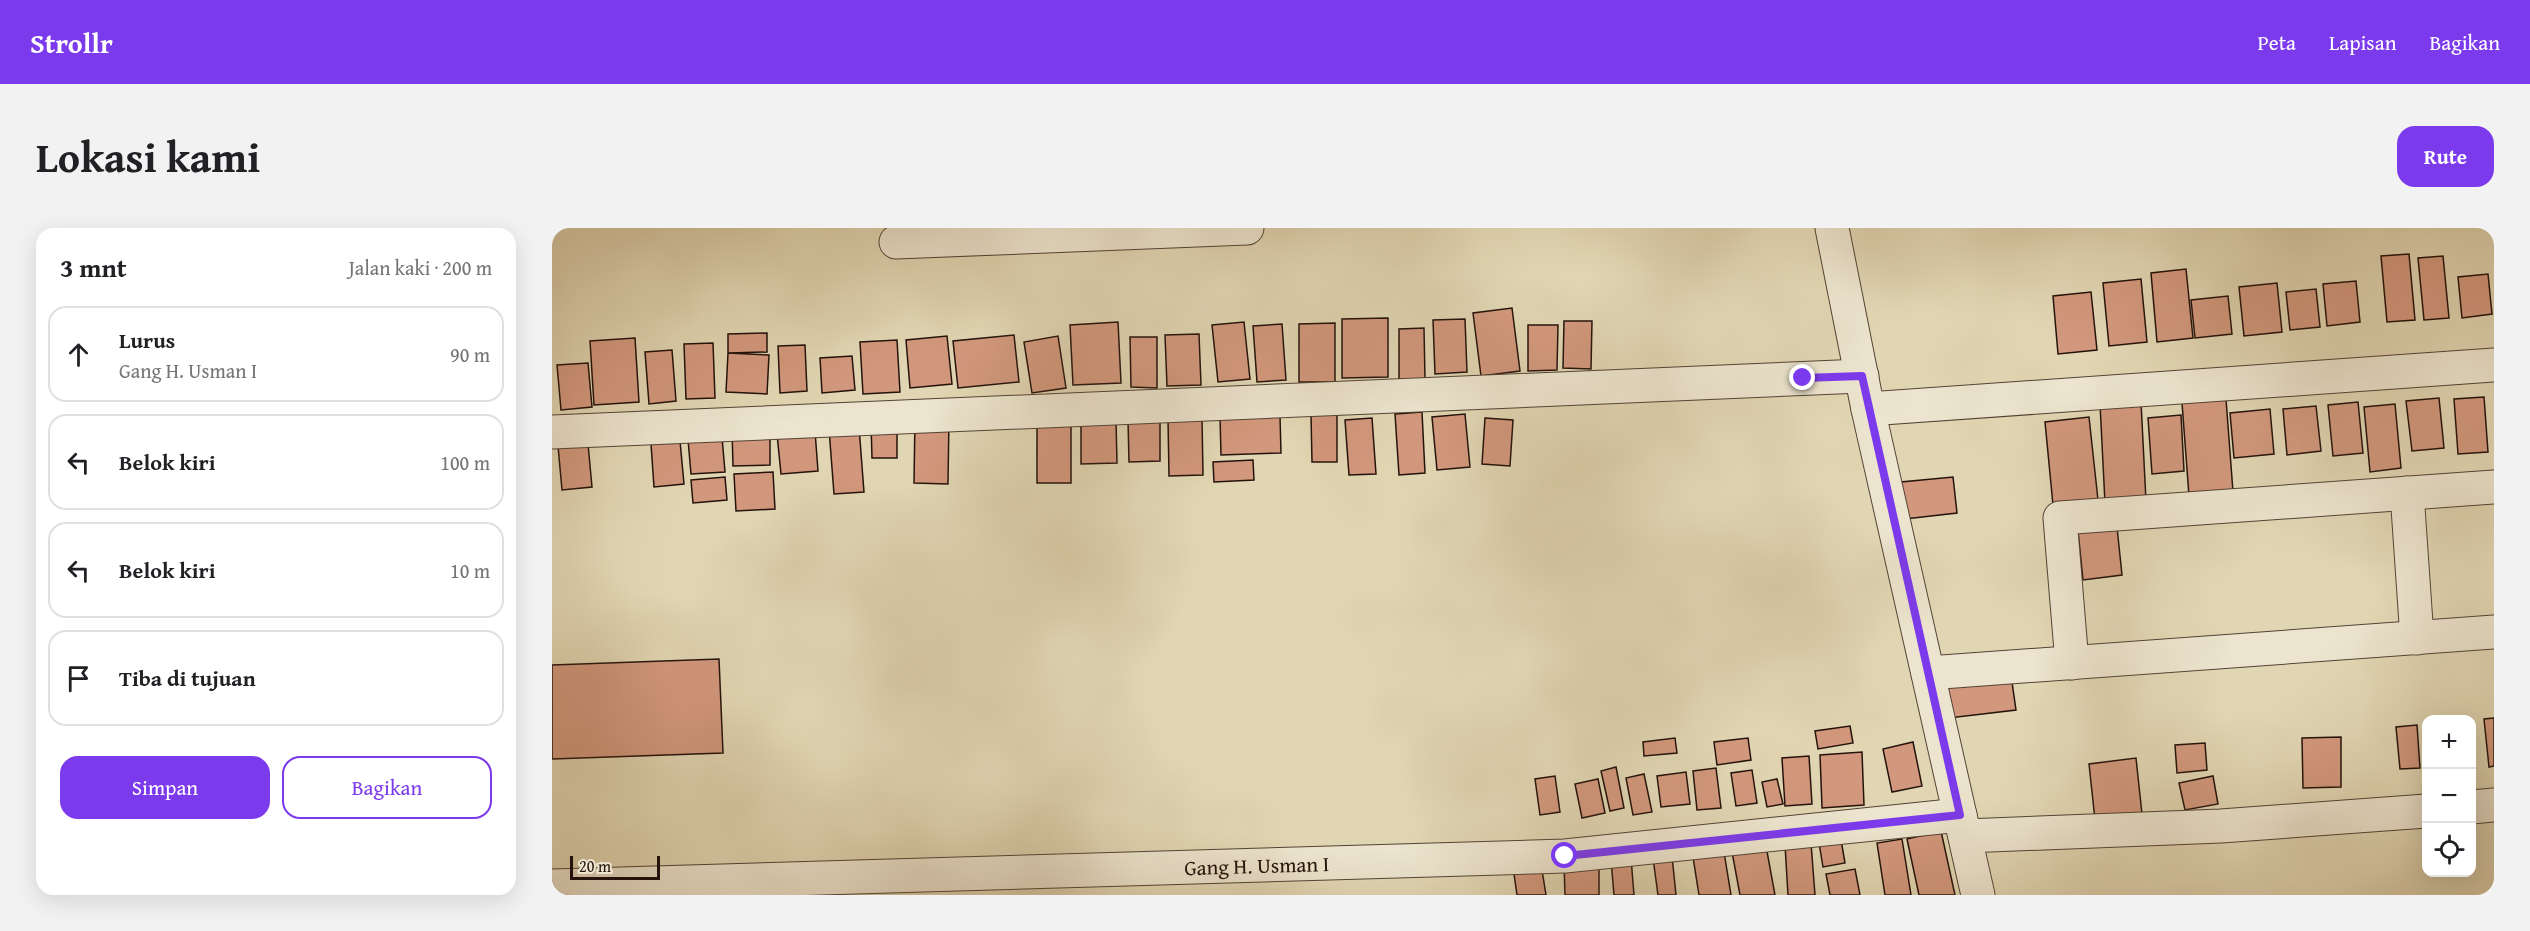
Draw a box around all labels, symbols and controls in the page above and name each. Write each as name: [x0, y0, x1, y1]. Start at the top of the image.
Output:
text: Strollr: [30, 22, 113, 63]
text: Peta: [2258, 27, 2296, 58]
text: Lapisan: [2329, 27, 2396, 58]
text: Bagikan: [2429, 27, 2500, 58]
text: Lokasi kami: [36, 126, 260, 187]
button: Rute: [2397, 126, 2494, 187]
text: 3 mnt: [60, 248, 127, 287]
text: Jalan kaki · 200 m: [348, 253, 492, 282]
text: Lurus: [119, 324, 175, 356]
icon: ahead: [62, 338, 95, 371]
text: 90 m: [450, 340, 490, 369]
text: Gang H. Usman I: [119, 356, 257, 385]
route end: [1789, 364, 1815, 390]
icon: left: [62, 446, 95, 479]
text: Belok kiri: [119, 446, 216, 478]
text: 100 m: [440, 448, 490, 477]
icon: left: [62, 554, 95, 587]
text: Belok kiri: [119, 554, 216, 586]
text: 10 m: [450, 556, 490, 585]
icon: arrive: [62, 662, 95, 695]
text: Tiba di tujuan: [119, 662, 256, 694]
map controls: [2422, 715, 2476, 877]
button: +: [2422, 715, 2476, 769]
button: Simpan: [60, 756, 270, 819]
button: Bagikan: [282, 756, 492, 819]
button: −: [2422, 769, 2476, 823]
button: locate: [2422, 823, 2476, 877]
route start: [1551, 842, 1577, 868]
street label: Gang H. Usman I: [1184, 847, 1330, 883]
scale bar: [570, 853, 660, 880]
text: 20 m: [579, 854, 611, 878]

